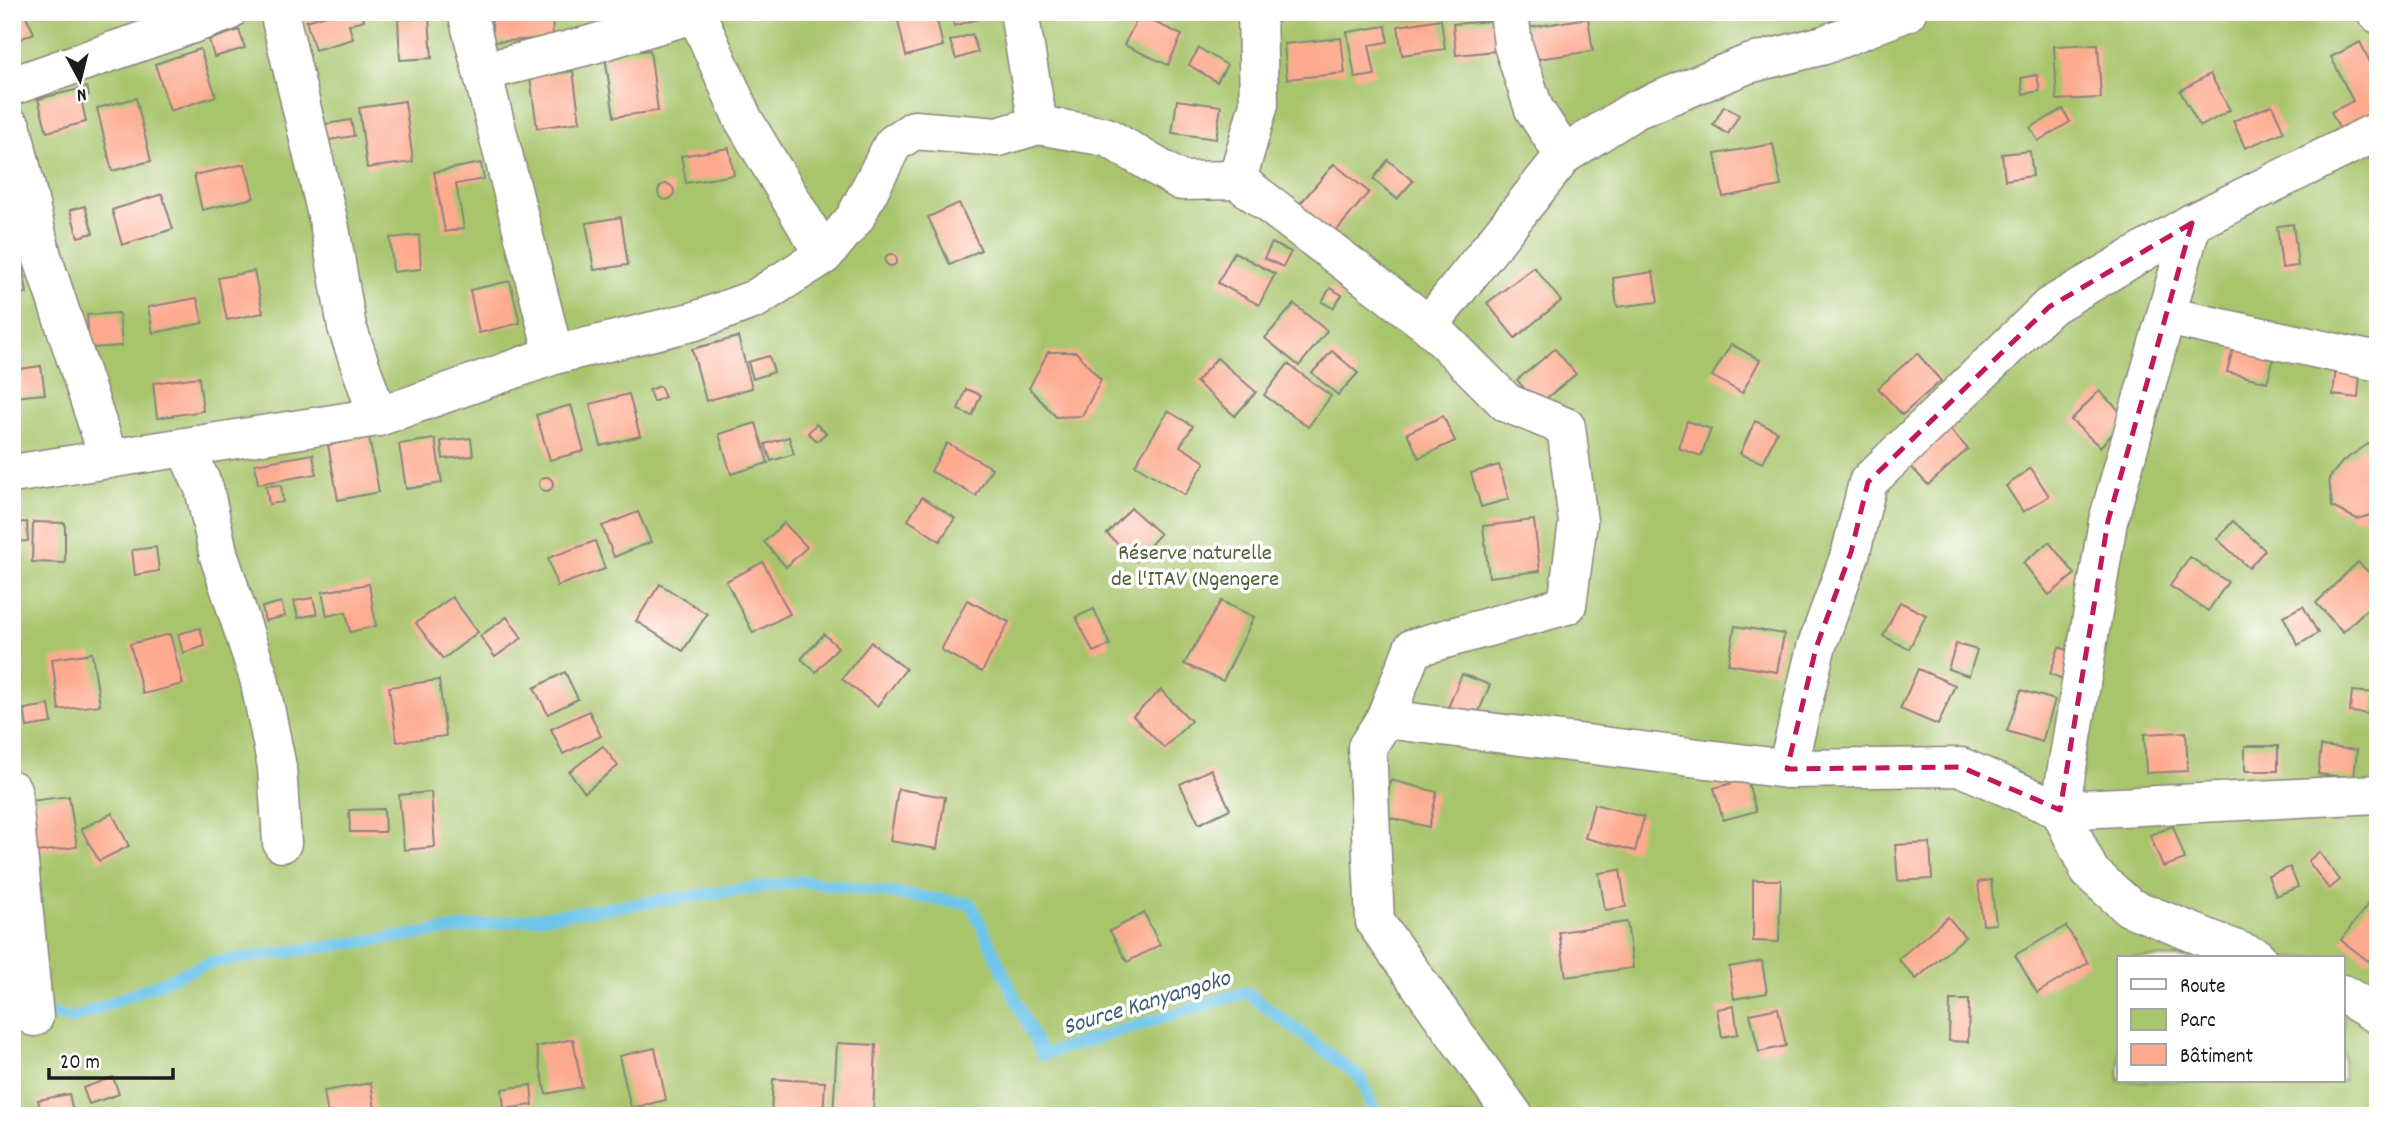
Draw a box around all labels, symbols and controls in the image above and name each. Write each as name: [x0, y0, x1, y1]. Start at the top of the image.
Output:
north arrow: [46, 46, 116, 116]
text: N: [75, 79, 88, 107]
park label: Réserve naturelle de l'ITAV (Ngengere: [1111, 538, 1279, 597]
legend: [2117, 956, 2344, 1082]
water label: Source Kanyangoko: [1059, 962, 1236, 1045]
text: Route: [2180, 973, 2226, 1003]
text: Parc: [2180, 1007, 2216, 1037]
scale bar: [49, 1037, 173, 1081]
text: Bâtiment: [2180, 1043, 2253, 1073]
text: 20 m: [60, 1049, 100, 1079]

